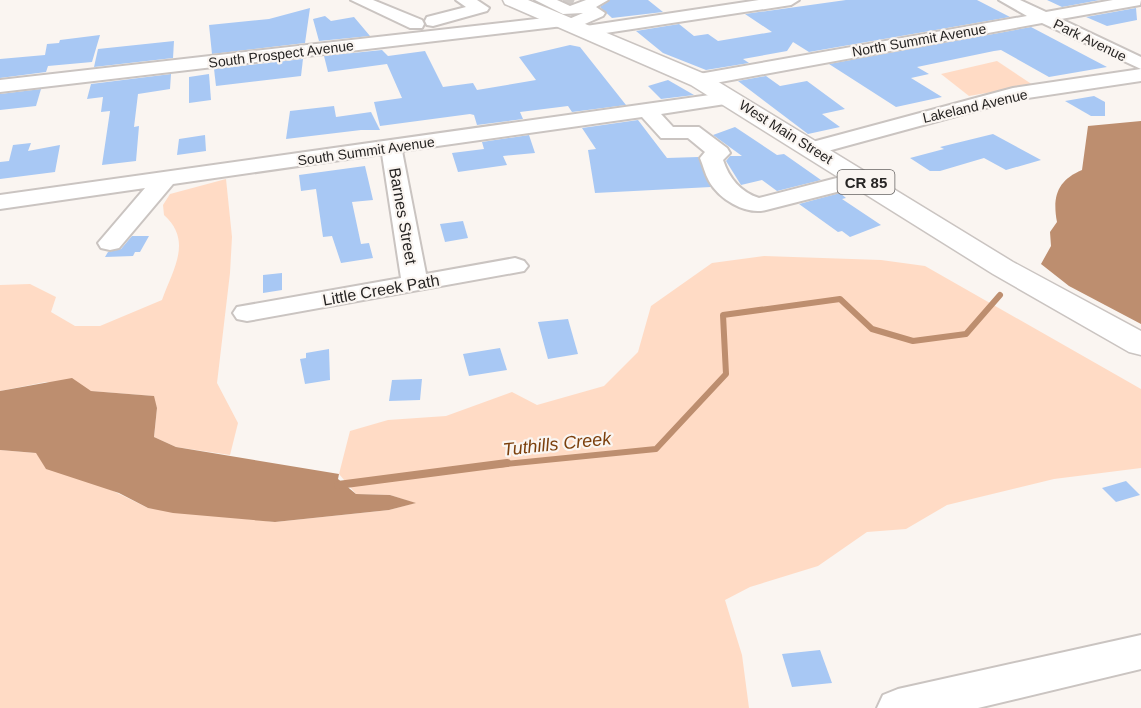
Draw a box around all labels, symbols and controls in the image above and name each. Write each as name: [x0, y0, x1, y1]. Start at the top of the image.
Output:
street label: Park Avenue: [1051, 15, 1129, 65]
street label: North Summit Avenue: [851, 20, 988, 60]
street label: South Prospect Avenue: [208, 37, 355, 71]
street label: Lakeland Avenue: [921, 86, 1029, 126]
street label: West Main Street: [736, 97, 836, 167]
street label: South Summit Avenue: [296, 133, 436, 169]
street label: Barnes Street: [386, 166, 420, 266]
road number: CR 85: [838, 170, 894, 194]
street label: Little Creek Path: [321, 271, 441, 309]
water label: Tuthills Creek: [502, 428, 613, 460]

